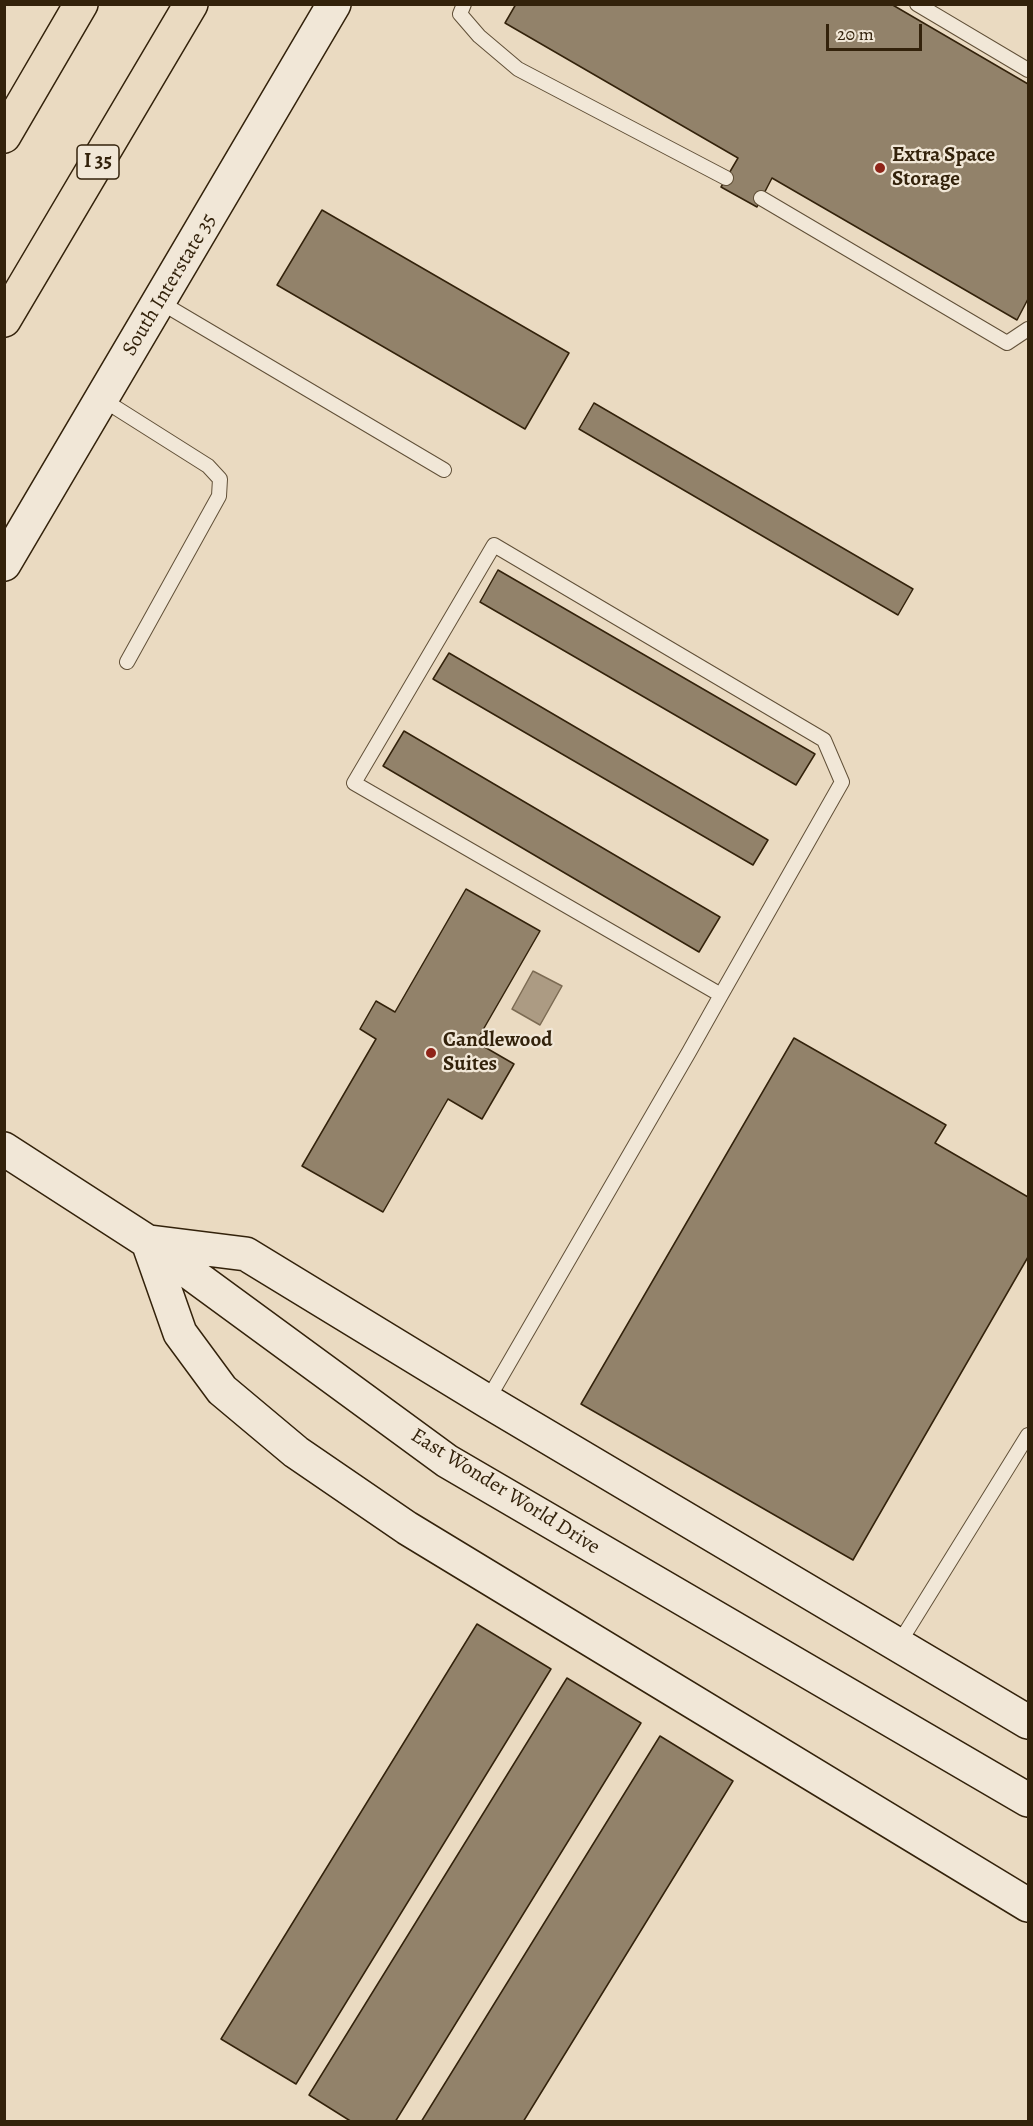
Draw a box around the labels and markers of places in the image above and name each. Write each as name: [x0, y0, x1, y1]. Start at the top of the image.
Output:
place label: Extra Space Storage: [892, 143, 995, 193]
marker: Extra Space Storage: [873, 161, 887, 175]
place label: Candlewood Suites: [443, 1028, 553, 1078]
marker: Candlewood Suites: [424, 1046, 438, 1060]

